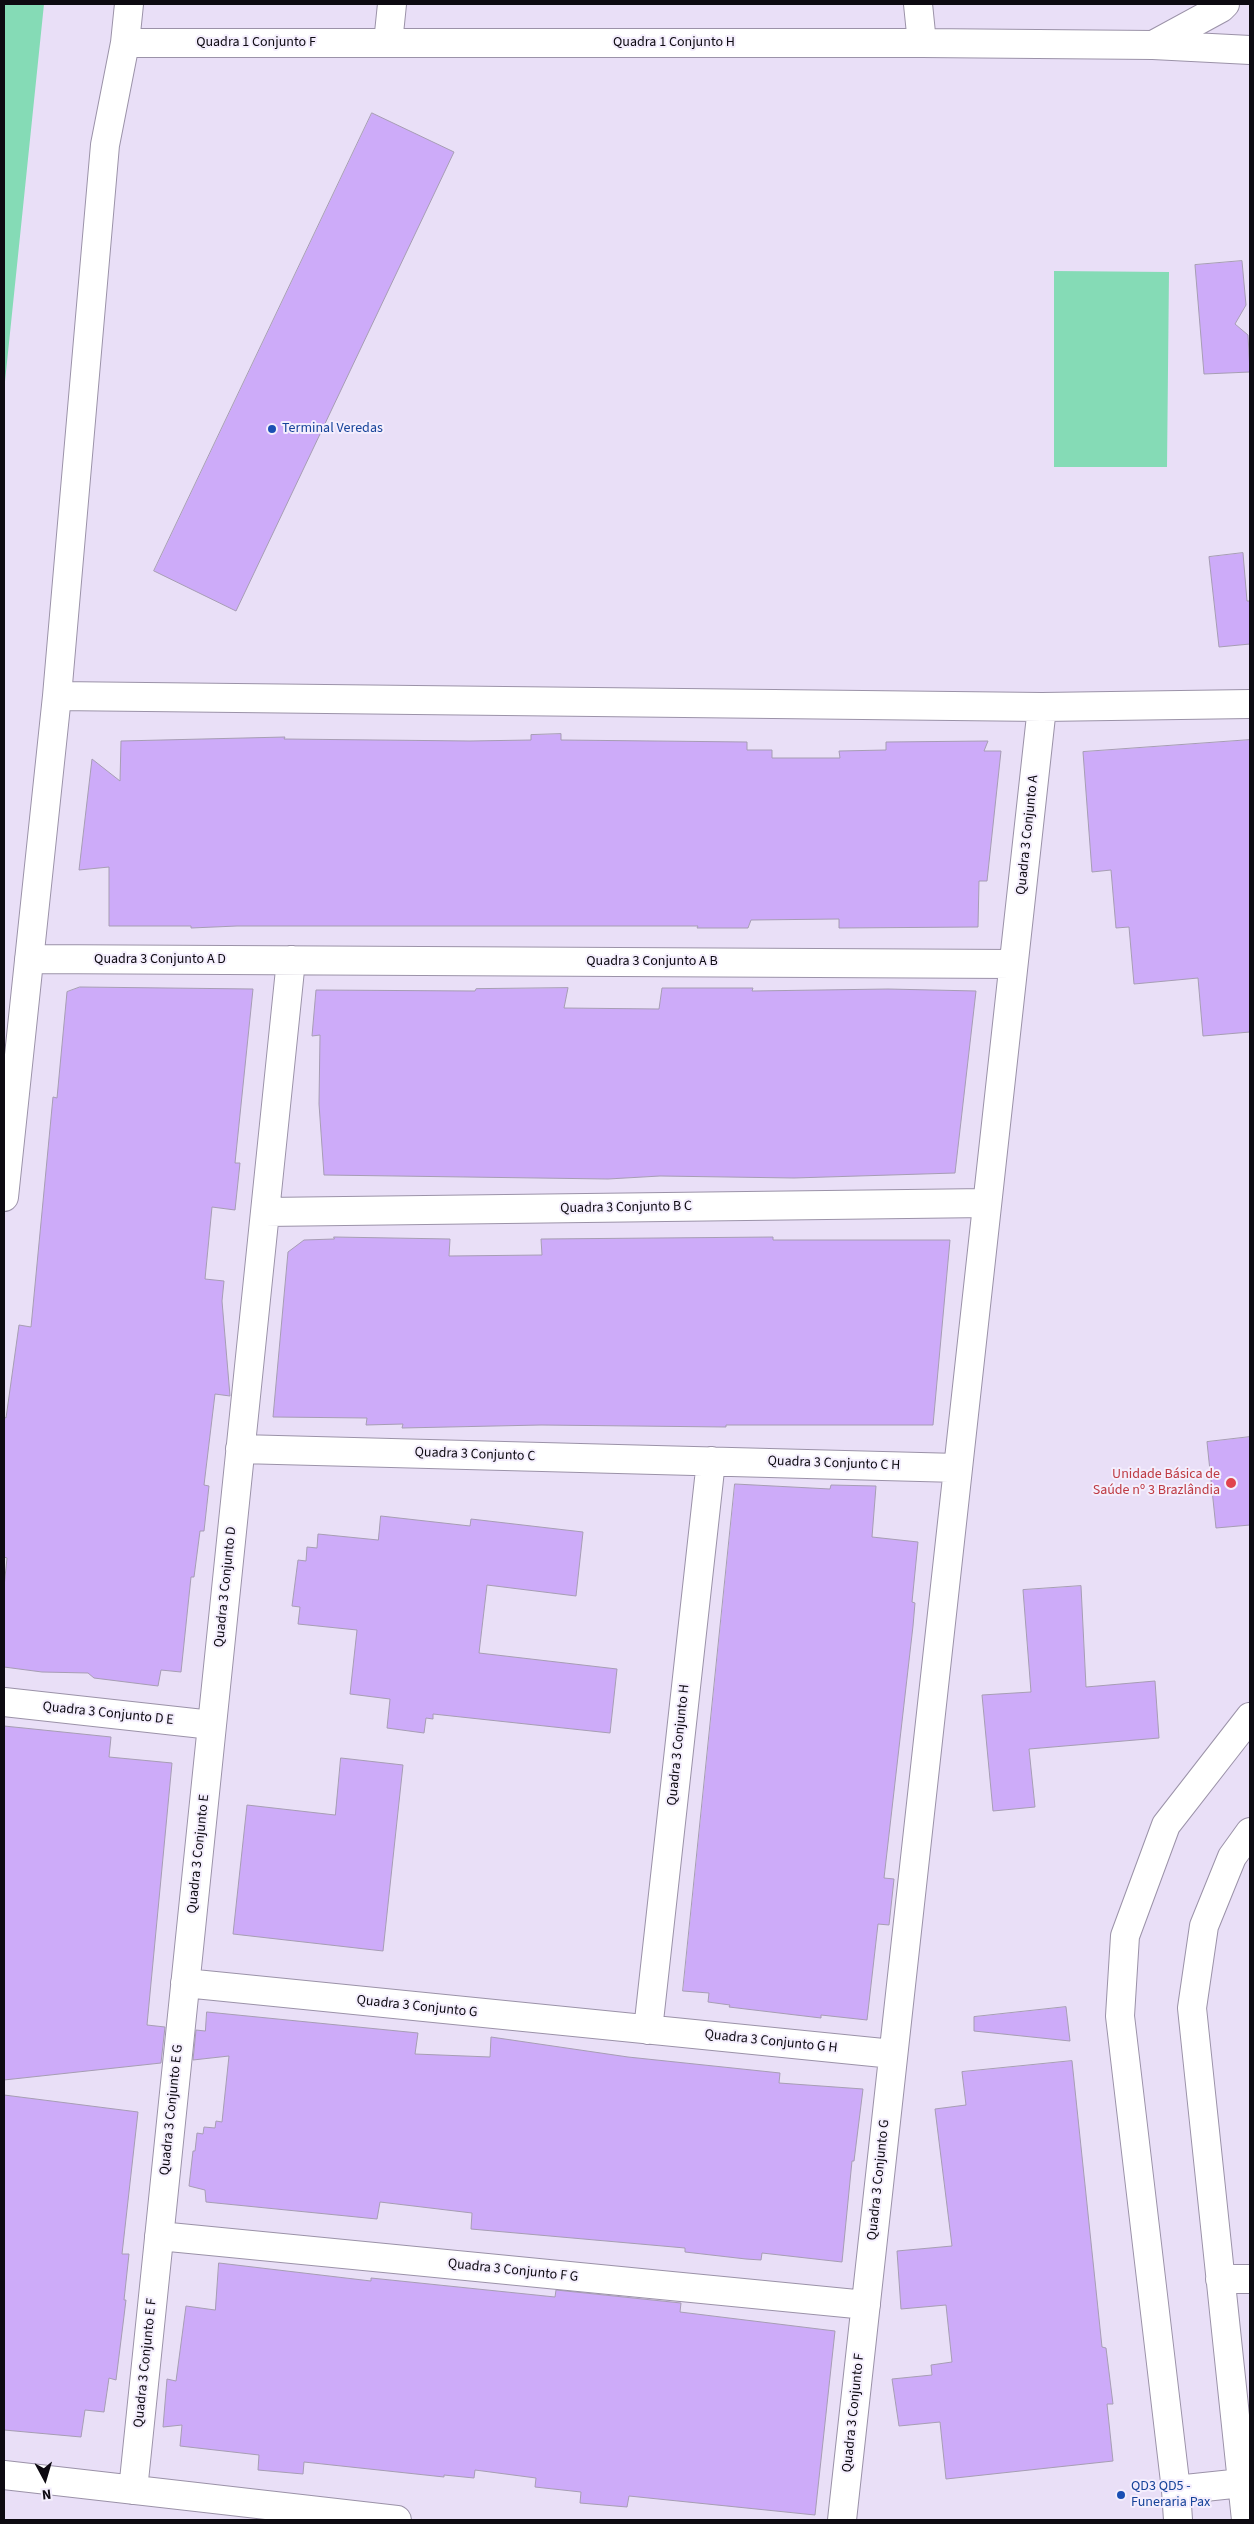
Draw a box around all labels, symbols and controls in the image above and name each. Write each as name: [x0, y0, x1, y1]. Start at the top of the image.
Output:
street label: Quadra 1 Conjunto F: [196, 35, 316, 51]
street label: Quadra 1 Conjunto H: [613, 35, 735, 51]
place label: Terminal Veredas: [282, 421, 383, 437]
marker: Terminal Veredas: [266, 423, 278, 435]
street label: Quadra 3 Conjunto A: [1013, 774, 1043, 896]
street label: Quadra 3 Conjunto A D: [94, 952, 226, 968]
street label: Quadra 3 Conjunto A B: [586, 954, 718, 970]
street label: Quadra 3 Conjunto B C: [560, 1198, 692, 1218]
street label: Quadra 3 Conjunto C: [414, 1444, 536, 1466]
street label: Quadra 3 Conjunto C H: [767, 1453, 901, 1475]
place label: Unidade Básica de Saúde nº 3 Brazlândia: [1093, 1467, 1220, 1500]
marker: Unidade Básica de Saúde nº 3 Brazlândia: [1224, 1476, 1238, 1490]
street label: Quadra 3 Conjunto D: [211, 1526, 241, 1648]
street label: Quadra 3 Conjunto H: [664, 1684, 694, 1806]
street label: Quadra 3 Conjunto D E: [42, 1699, 174, 1729]
street label: Quadra 3 Conjunto E: [184, 1793, 214, 1915]
street label: Quadra 3 Conjunto G: [356, 1992, 478, 2022]
street label: Quadra 3 Conjunto G H: [704, 2027, 838, 2057]
street label: Quadra 3 Conjunto E G: [157, 2044, 187, 2176]
street label: Quadra 3 Conjunto G: [864, 2119, 894, 2241]
street label: Quadra 3 Conjunto F G: [447, 2256, 579, 2286]
street label: Quadra 3 Conjunto E F: [131, 2298, 161, 2428]
street label: Quadra 3 Conjunto F: [839, 2353, 869, 2473]
north arrow: [20, 2454, 70, 2504]
place label: QD3 QD5 - Funeraria Pax: [1131, 2479, 1210, 2512]
text: N: [41, 2483, 52, 2504]
marker: QD3 QD5 - Funeraria Pax: [1115, 2489, 1127, 2501]

